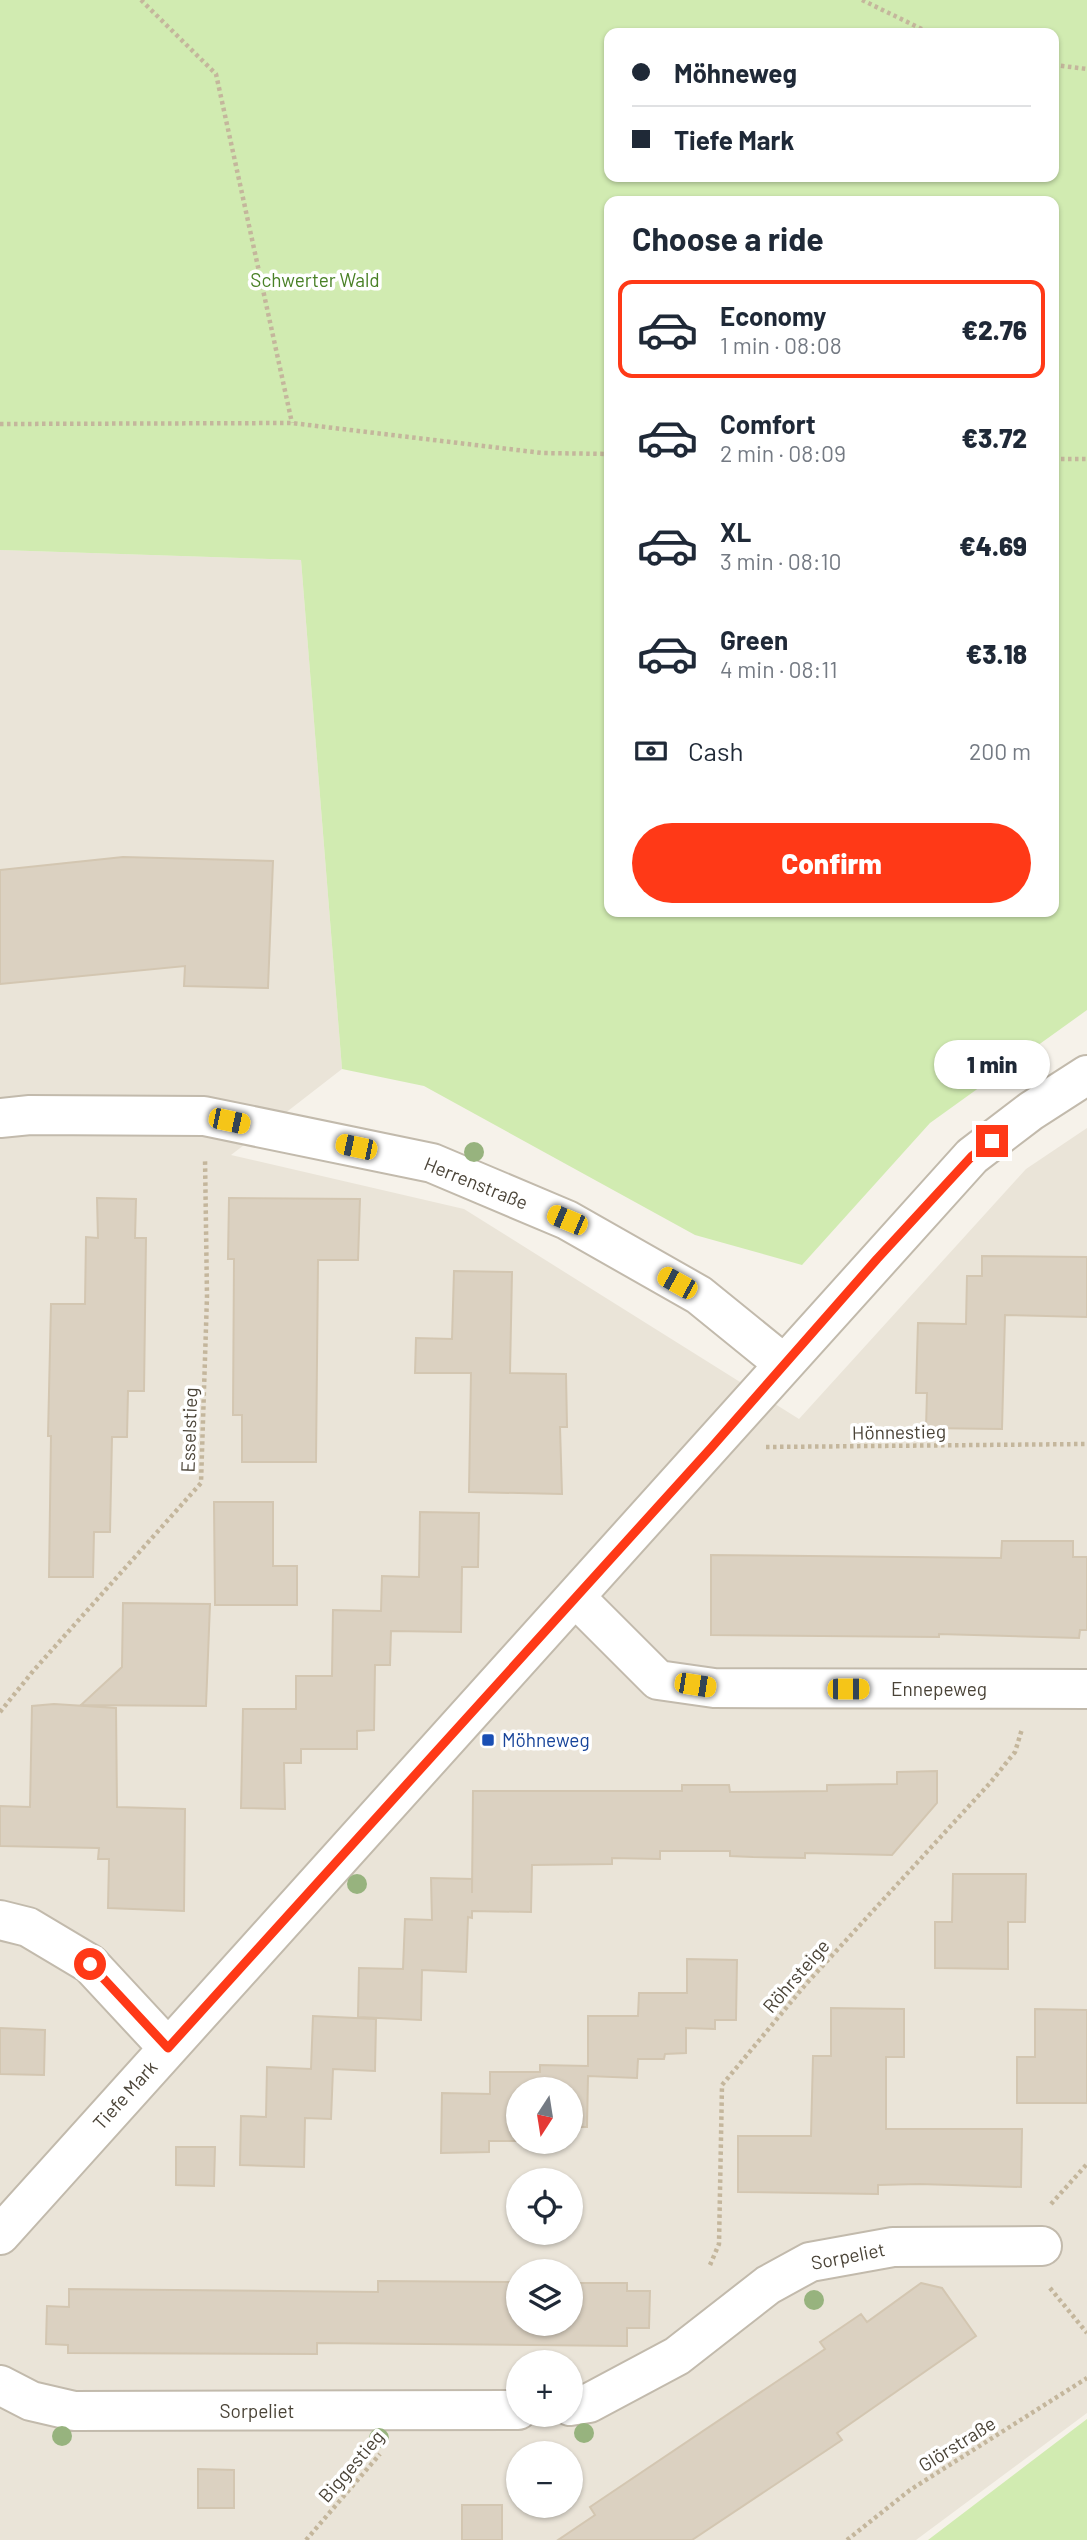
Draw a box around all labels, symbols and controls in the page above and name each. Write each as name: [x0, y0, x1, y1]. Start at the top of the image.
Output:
text: Möhneweg: [674, 57, 797, 88]
text: Tiefe Mark: [674, 124, 794, 155]
text: Choose a ride: [632, 219, 824, 257]
park label: Schwerter Wald: [250, 268, 380, 291]
icon: car: [636, 298, 699, 361]
text: Economy: [720, 300, 826, 331]
text: €2.76: [962, 314, 1027, 345]
text: 1 min · 08:08: [720, 331, 842, 359]
icon: car: [636, 406, 699, 469]
text: Comfort: [720, 408, 816, 439]
text: €3.72: [961, 422, 1027, 453]
text: 2 min · 08:09: [720, 439, 846, 467]
icon: car: [636, 514, 699, 577]
text: XL: [720, 516, 751, 547]
text: €4.69: [959, 530, 1027, 561]
text: 3 min · 08:10: [720, 547, 842, 575]
icon: car: [636, 622, 699, 685]
text: Green: [720, 624, 788, 655]
text: €3.18: [966, 638, 1027, 669]
text: 4 min · 08:11: [720, 655, 838, 683]
icon: cash: [632, 732, 670, 770]
text: Cash: [688, 735, 743, 766]
text: 200 m: [969, 737, 1031, 765]
button: Confirm: [632, 823, 1031, 903]
callout: 1 min: [934, 1040, 1050, 1088]
text: 1 min: [967, 1050, 1017, 1078]
car: [207, 1106, 252, 1136]
route end: [976, 1125, 1008, 1157]
car: [334, 1132, 379, 1162]
street label: Herrenstraße: [421, 1151, 531, 1214]
car: [544, 1202, 591, 1238]
car: [654, 1264, 701, 1302]
street label: Esselstieg: [176, 1387, 201, 1473]
street label: Hönnestieg: [852, 1419, 946, 1444]
car: [673, 1671, 718, 1699]
street label: Ennepeweg: [891, 1677, 987, 1700]
car: [828, 1679, 870, 1700]
place label: Möhneweg: [502, 1728, 590, 1751]
marker: Möhneweg: [480, 1732, 496, 1748]
street label: Röhrsteige: [757, 1934, 834, 2017]
route start: [74, 1948, 106, 1980]
street label: Tiefe Mark: [88, 2055, 162, 2134]
north arrow: [506, 2077, 583, 2154]
map controls: [506, 2077, 583, 2518]
button: locate: [506, 2168, 583, 2245]
street label: Sorpeliet: [809, 2237, 887, 2274]
button: layers: [506, 2259, 583, 2336]
button: +: [506, 2350, 583, 2427]
street label: Sorpeliet: [220, 2399, 294, 2422]
street label: Glörstraße: [914, 2411, 999, 2476]
street label: Biggestieg: [313, 2425, 388, 2507]
button: −: [506, 2441, 583, 2518]

